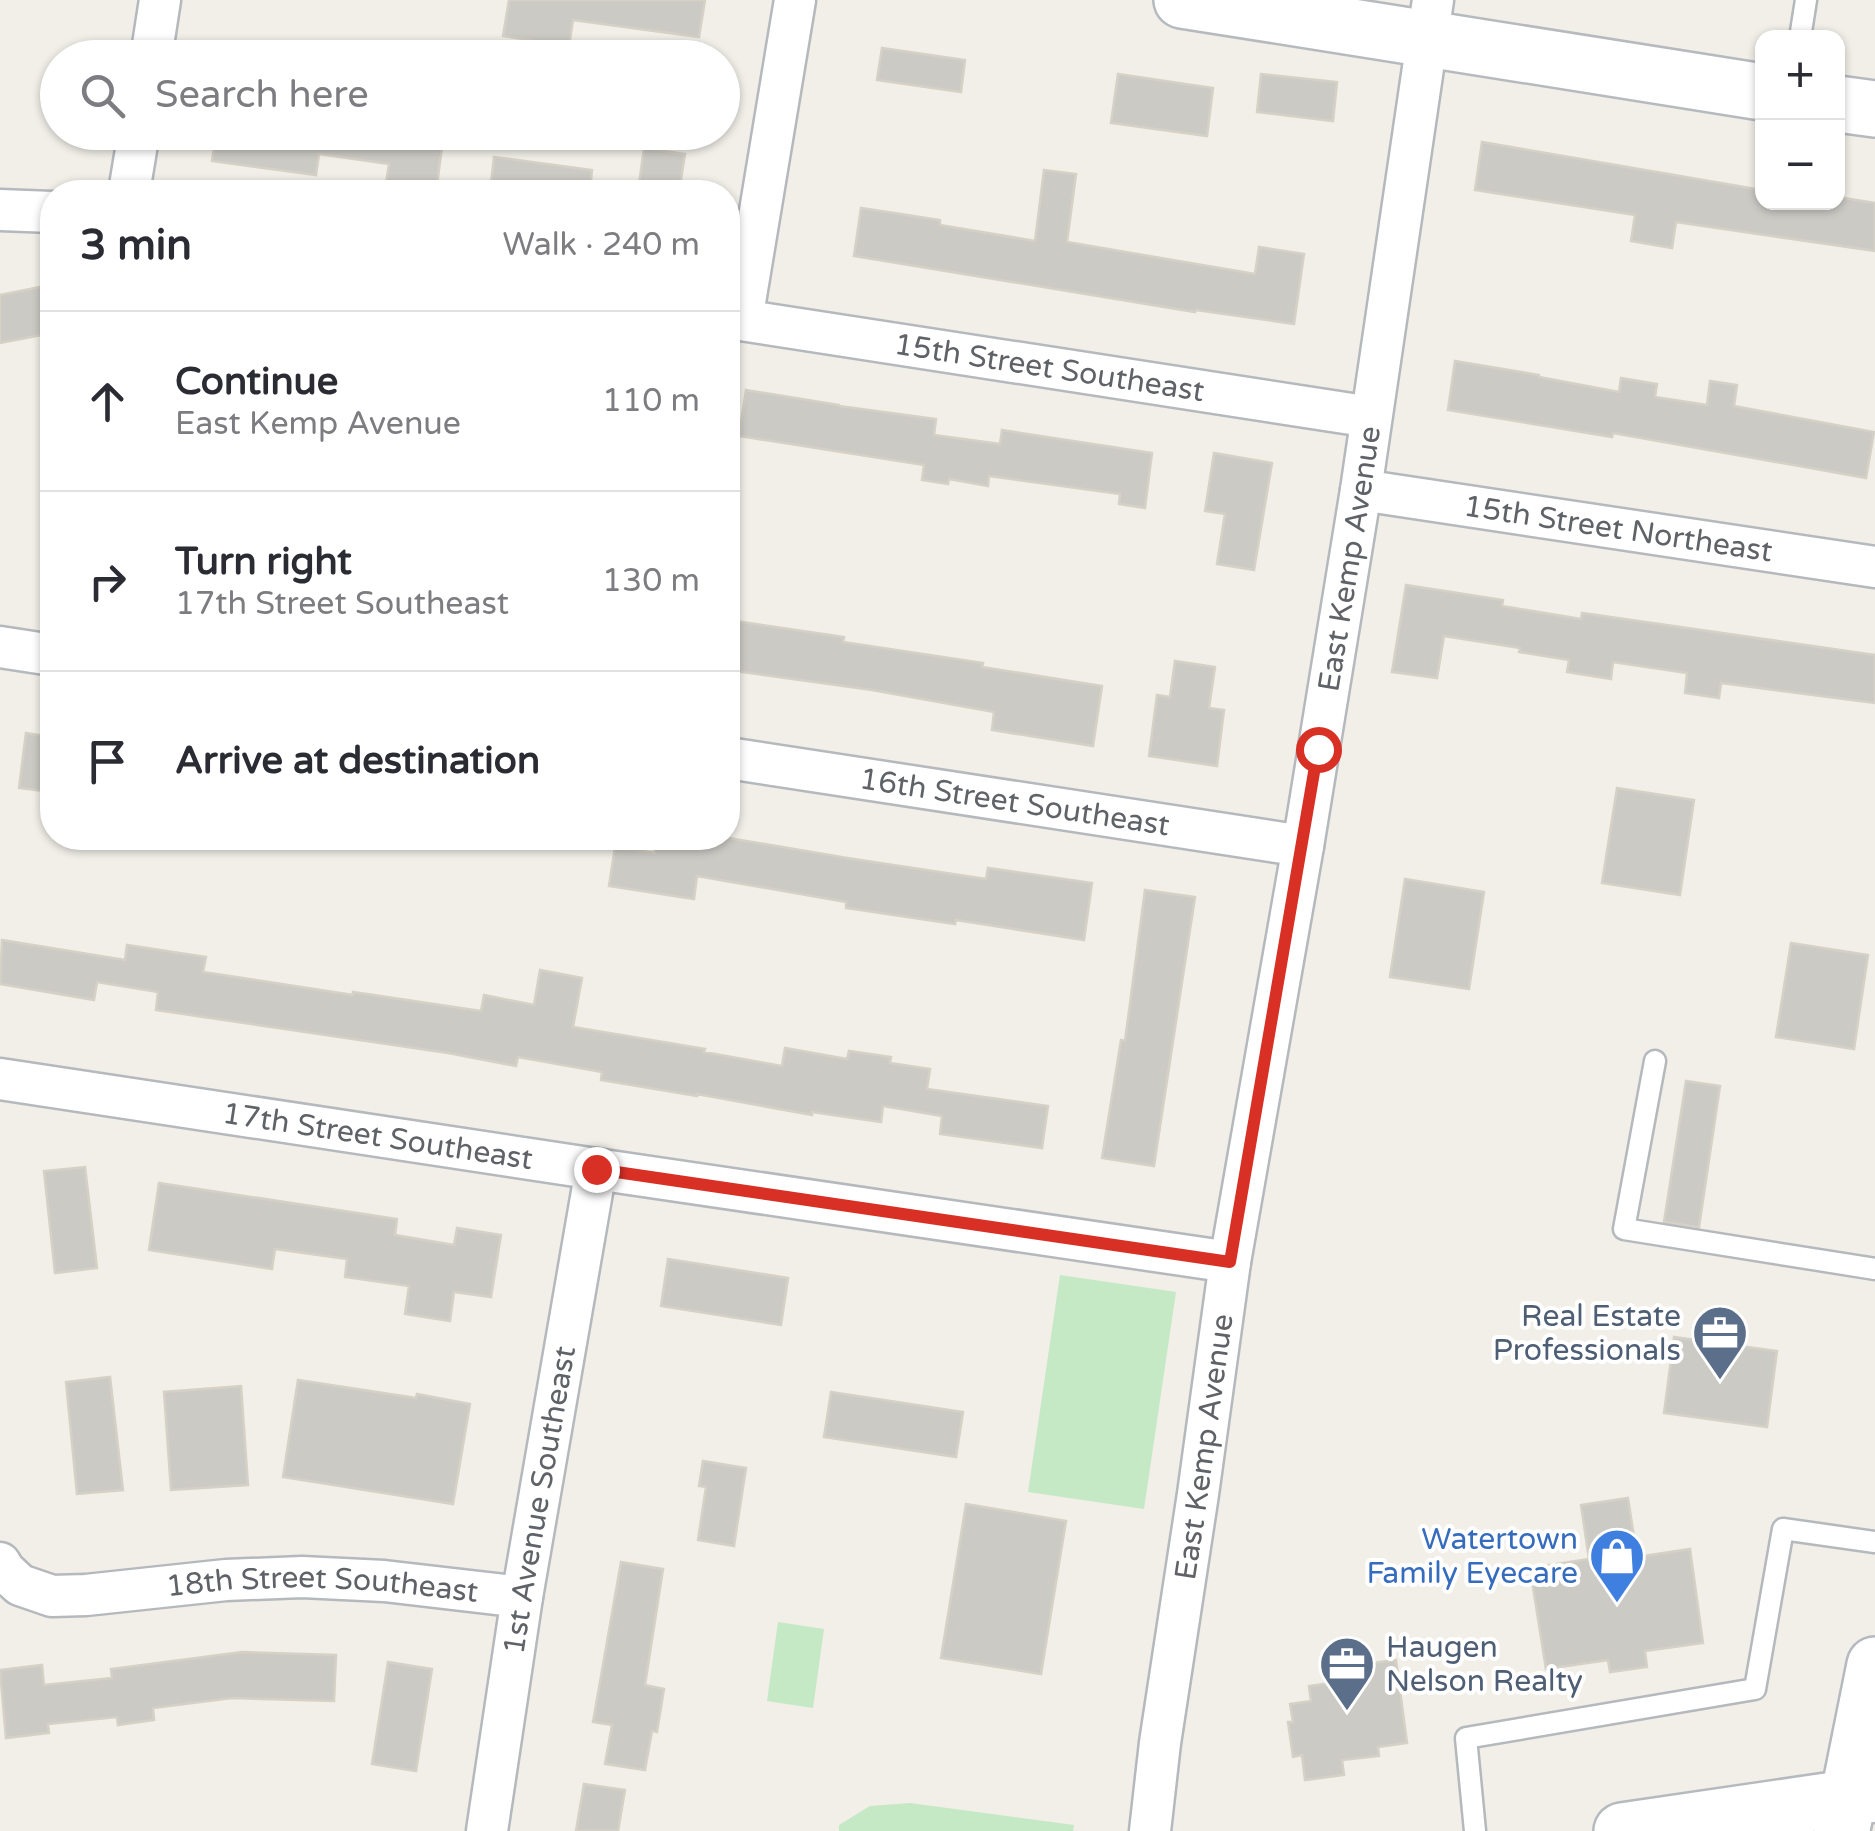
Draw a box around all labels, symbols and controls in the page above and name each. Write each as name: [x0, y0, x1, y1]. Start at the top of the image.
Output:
map controls: [1755, 30, 1845, 210]
button: +: [1755, 30, 1845, 120]
search box: [40, 40, 740, 150]
icon: search: [75, 68, 130, 123]
text: Search here: [155, 72, 369, 118]
button: −: [1755, 120, 1845, 210]
text: 3 min: [80, 220, 192, 271]
text: Walk · 240 m: [503, 226, 700, 264]
street label: 15th Street Southeast: [892, 326, 1207, 410]
text: Continue: [175, 359, 338, 405]
icon: ahead: [80, 374, 135, 429]
text: 110 m: [602, 382, 700, 420]
text: East Kemp Avenue: [175, 405, 461, 443]
street label: East Kemp Avenue: [1310, 424, 1389, 694]
street label: 15th Street Northeast: [1461, 488, 1775, 570]
text: Turn right: [175, 539, 352, 585]
icon: right: [80, 554, 135, 609]
text: 130 m: [602, 562, 700, 600]
text: 17th Street Southeast: [175, 585, 509, 623]
route start: [1296, 727, 1342, 773]
icon: arrive: [80, 734, 135, 789]
text: Arrive at destination: [175, 738, 540, 784]
street label: 16th Street Southeast: [857, 760, 1172, 844]
street label: 17th Street Southeast: [220, 1095, 535, 1178]
route end: [574, 1147, 620, 1193]
place label: Real Estate Professionals: [1493, 1298, 1681, 1369]
office icon: Real Estate Professionals: [1690, 1303, 1750, 1382]
street label: East Kemp Avenue: [1167, 1312, 1242, 1582]
street label: 1st Avenue Southeast: [496, 1343, 584, 1657]
place label: Watertown Family Eyecare: [1366, 1521, 1578, 1592]
shop icon: Watertown Family Eyecare: [1587, 1526, 1647, 1605]
street label: 18th Street Southeast: [164, 1559, 480, 1611]
place label: Haugen Nelson Realty: [1386, 1629, 1583, 1700]
office icon: Haugen Nelson Realty: [1317, 1634, 1377, 1713]

